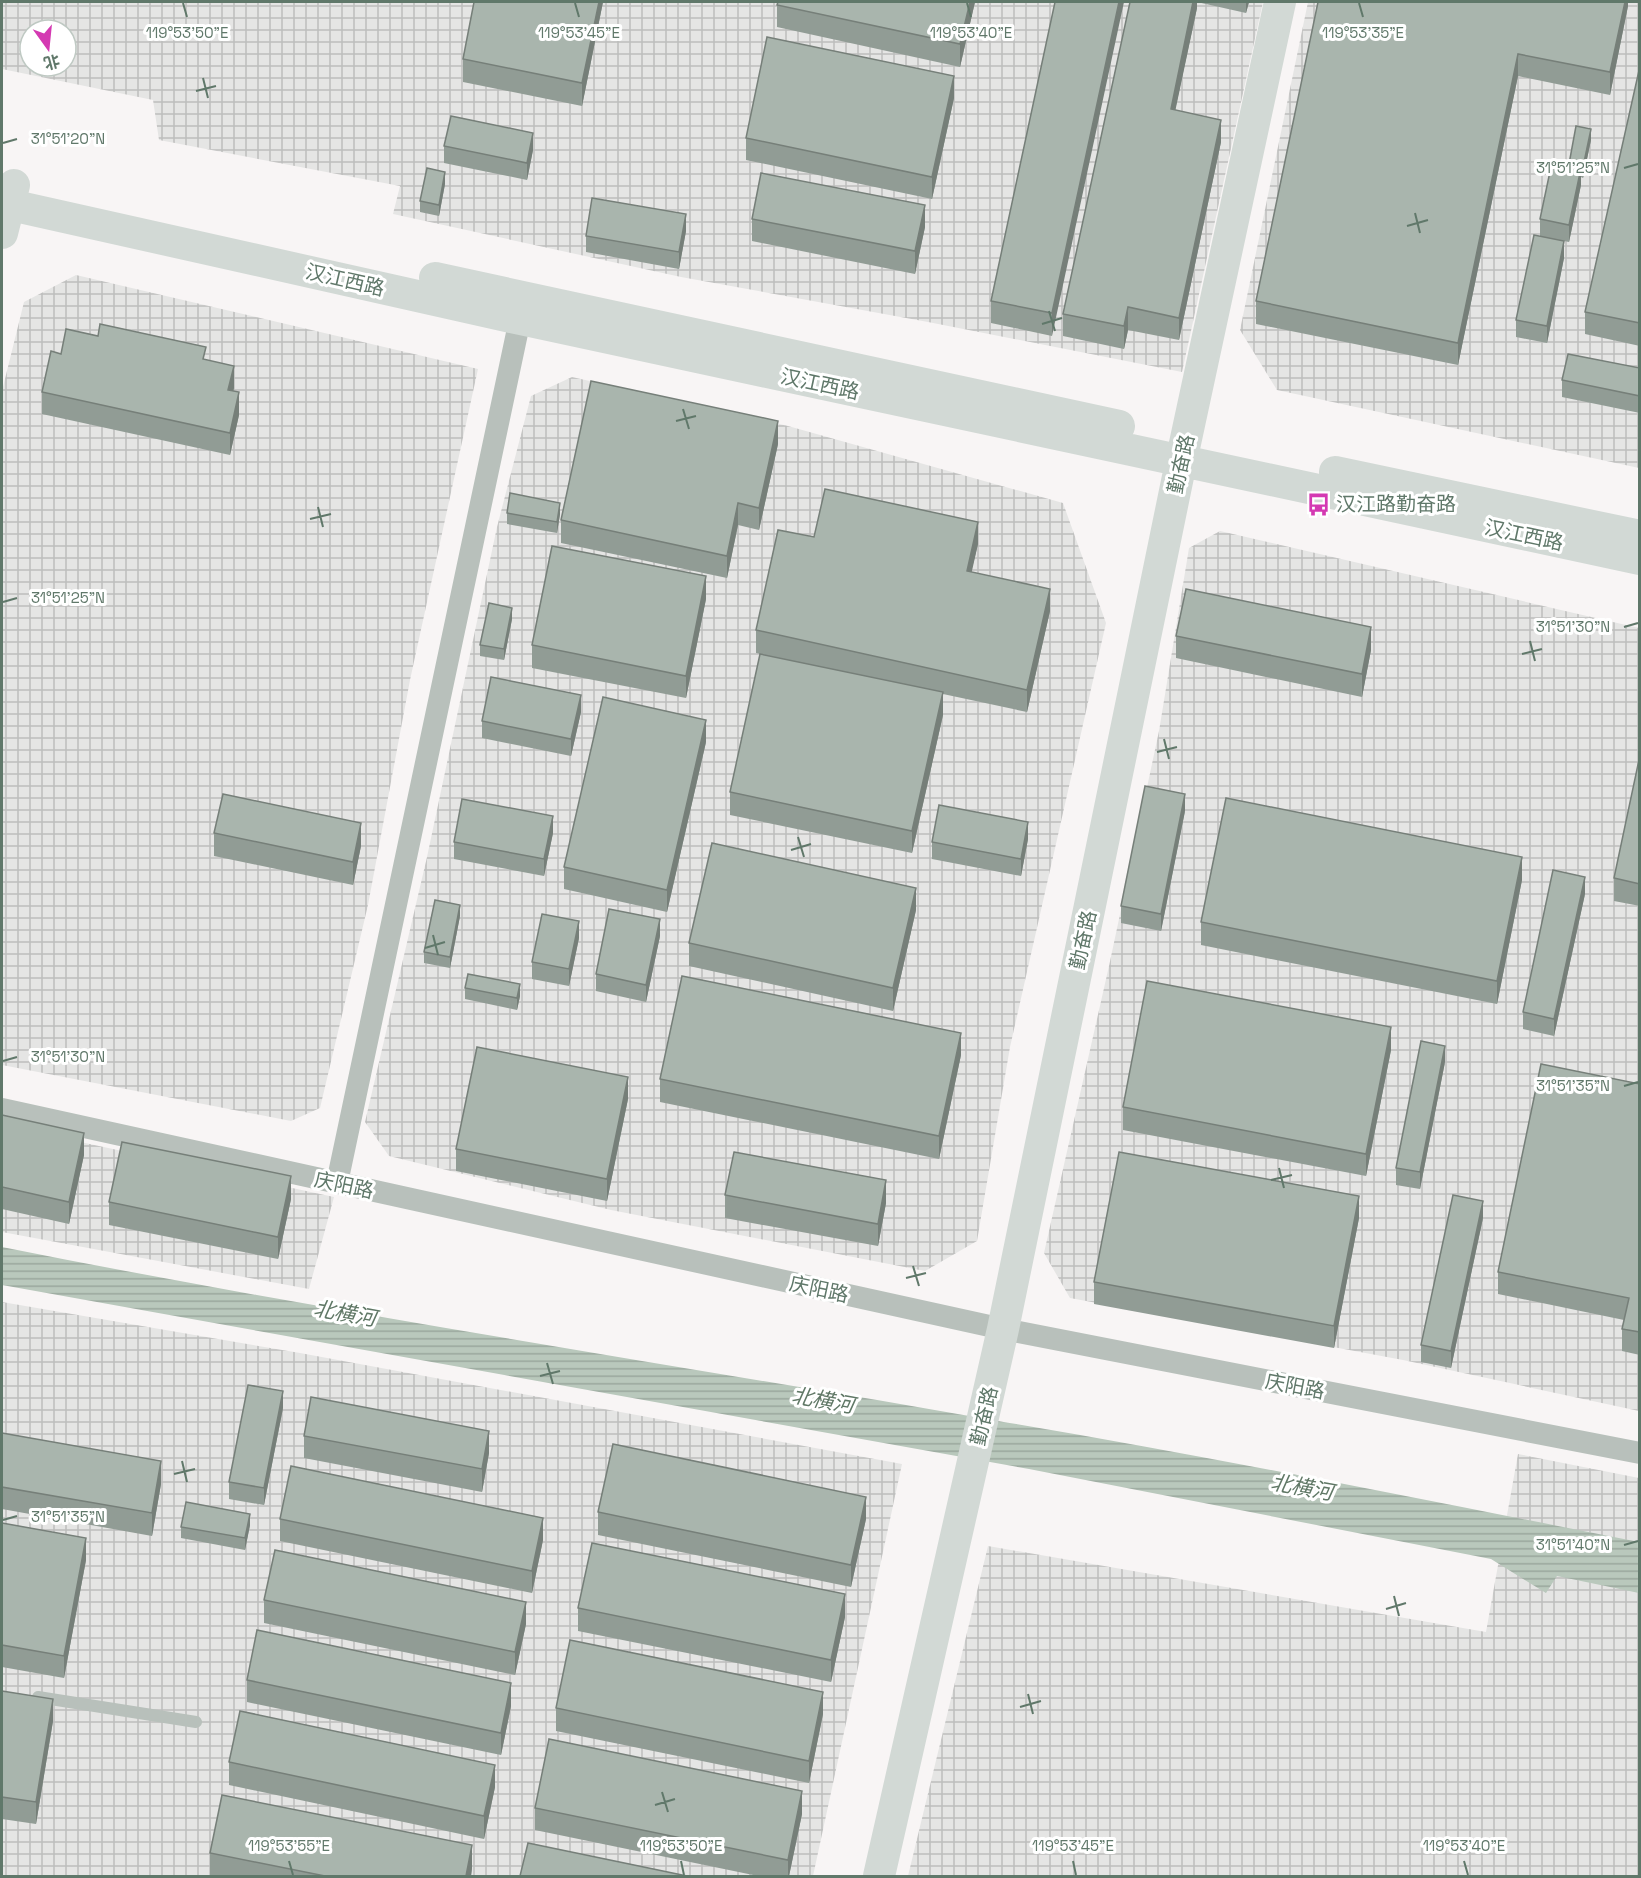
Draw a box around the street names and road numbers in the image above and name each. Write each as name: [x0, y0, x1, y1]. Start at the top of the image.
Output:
street label: 汉江西路: [303, 258, 387, 302]
street label: 汉江西路: [778, 363, 862, 405]
street label: 勤奋路: [1162, 432, 1200, 496]
street label: 汉江西路: [1482, 514, 1566, 556]
street label: 勤奋路: [1064, 908, 1102, 972]
street label: 庆阳路: [312, 1166, 376, 1204]
street label: 庆阳路: [787, 1270, 851, 1308]
street label: 庆阳路: [1263, 1368, 1327, 1404]
street label: 勤奋路: [965, 1384, 1003, 1448]

